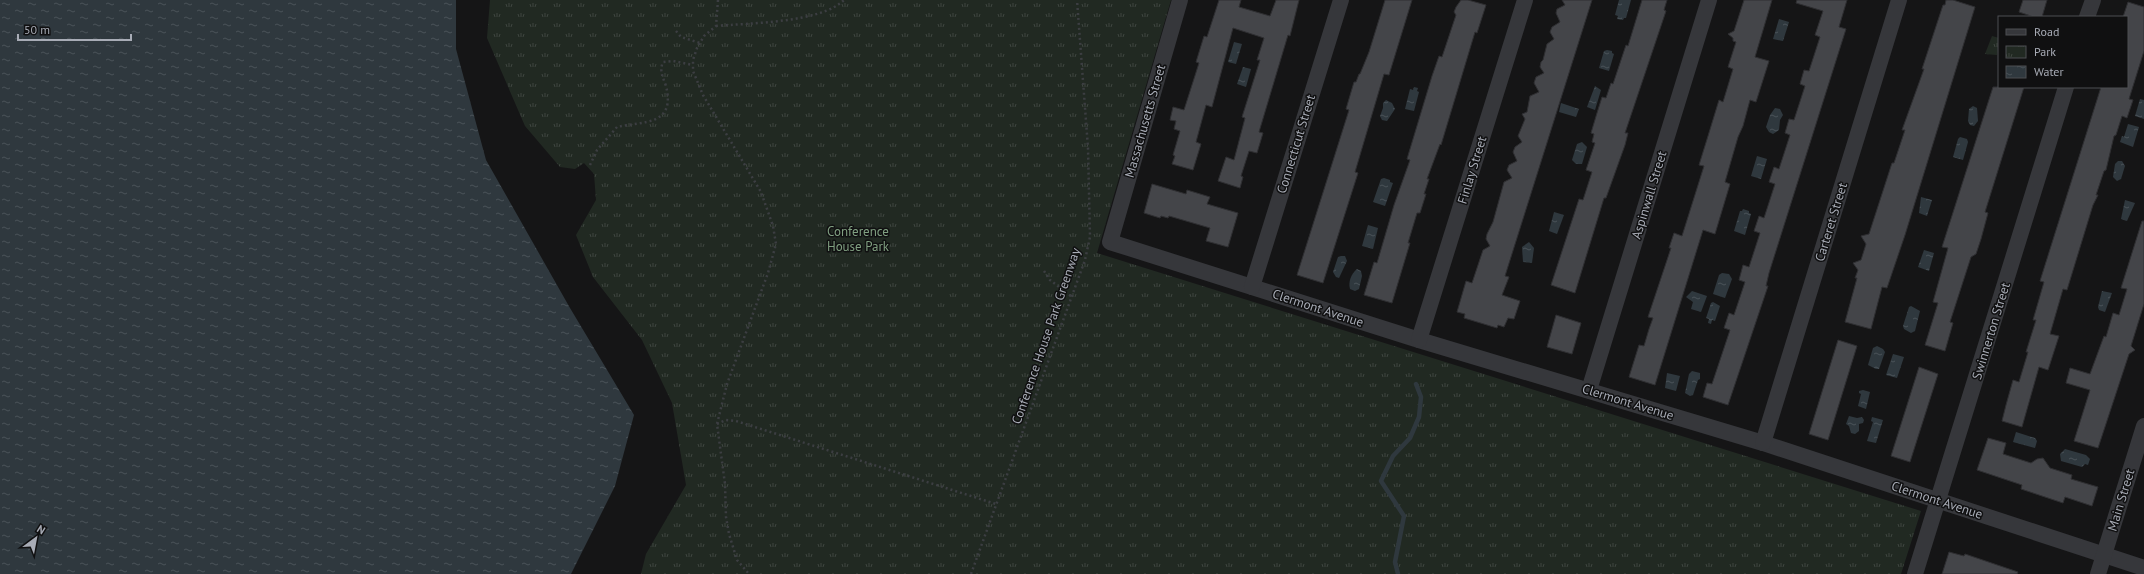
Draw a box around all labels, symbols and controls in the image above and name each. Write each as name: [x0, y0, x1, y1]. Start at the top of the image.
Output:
scale bar: [18, 16, 131, 42]
legend: [1998, 16, 2128, 88]
text: 50 m: [24, 22, 50, 37]
text: Road: [2034, 24, 2059, 39]
text: Park: [2034, 44, 2056, 59]
street label: Massachusetts Street: [1121, 62, 1169, 180]
text: Water: [2034, 64, 2064, 79]
street label: Connecticut Street: [1273, 92, 1319, 195]
street label: Finlay Street: [1454, 134, 1491, 206]
street label: Aspinwall Street: [1628, 148, 1671, 241]
street label: Carteret Street: [1811, 180, 1851, 263]
park label: Conference House Park: [827, 223, 890, 255]
street label: Conference House Park Greenway: [1008, 246, 1084, 426]
street label: Swinnerton Street: [1968, 280, 2014, 382]
street label: Clermont Avenue: [1270, 285, 1366, 331]
street label: Clermont Avenue: [1580, 380, 1676, 424]
street label: Main Street: [2104, 466, 2139, 533]
street label: Clermont Avenue: [1889, 477, 1985, 523]
north arrow: [16, 518, 56, 558]
text: N: [35, 522, 48, 537]

